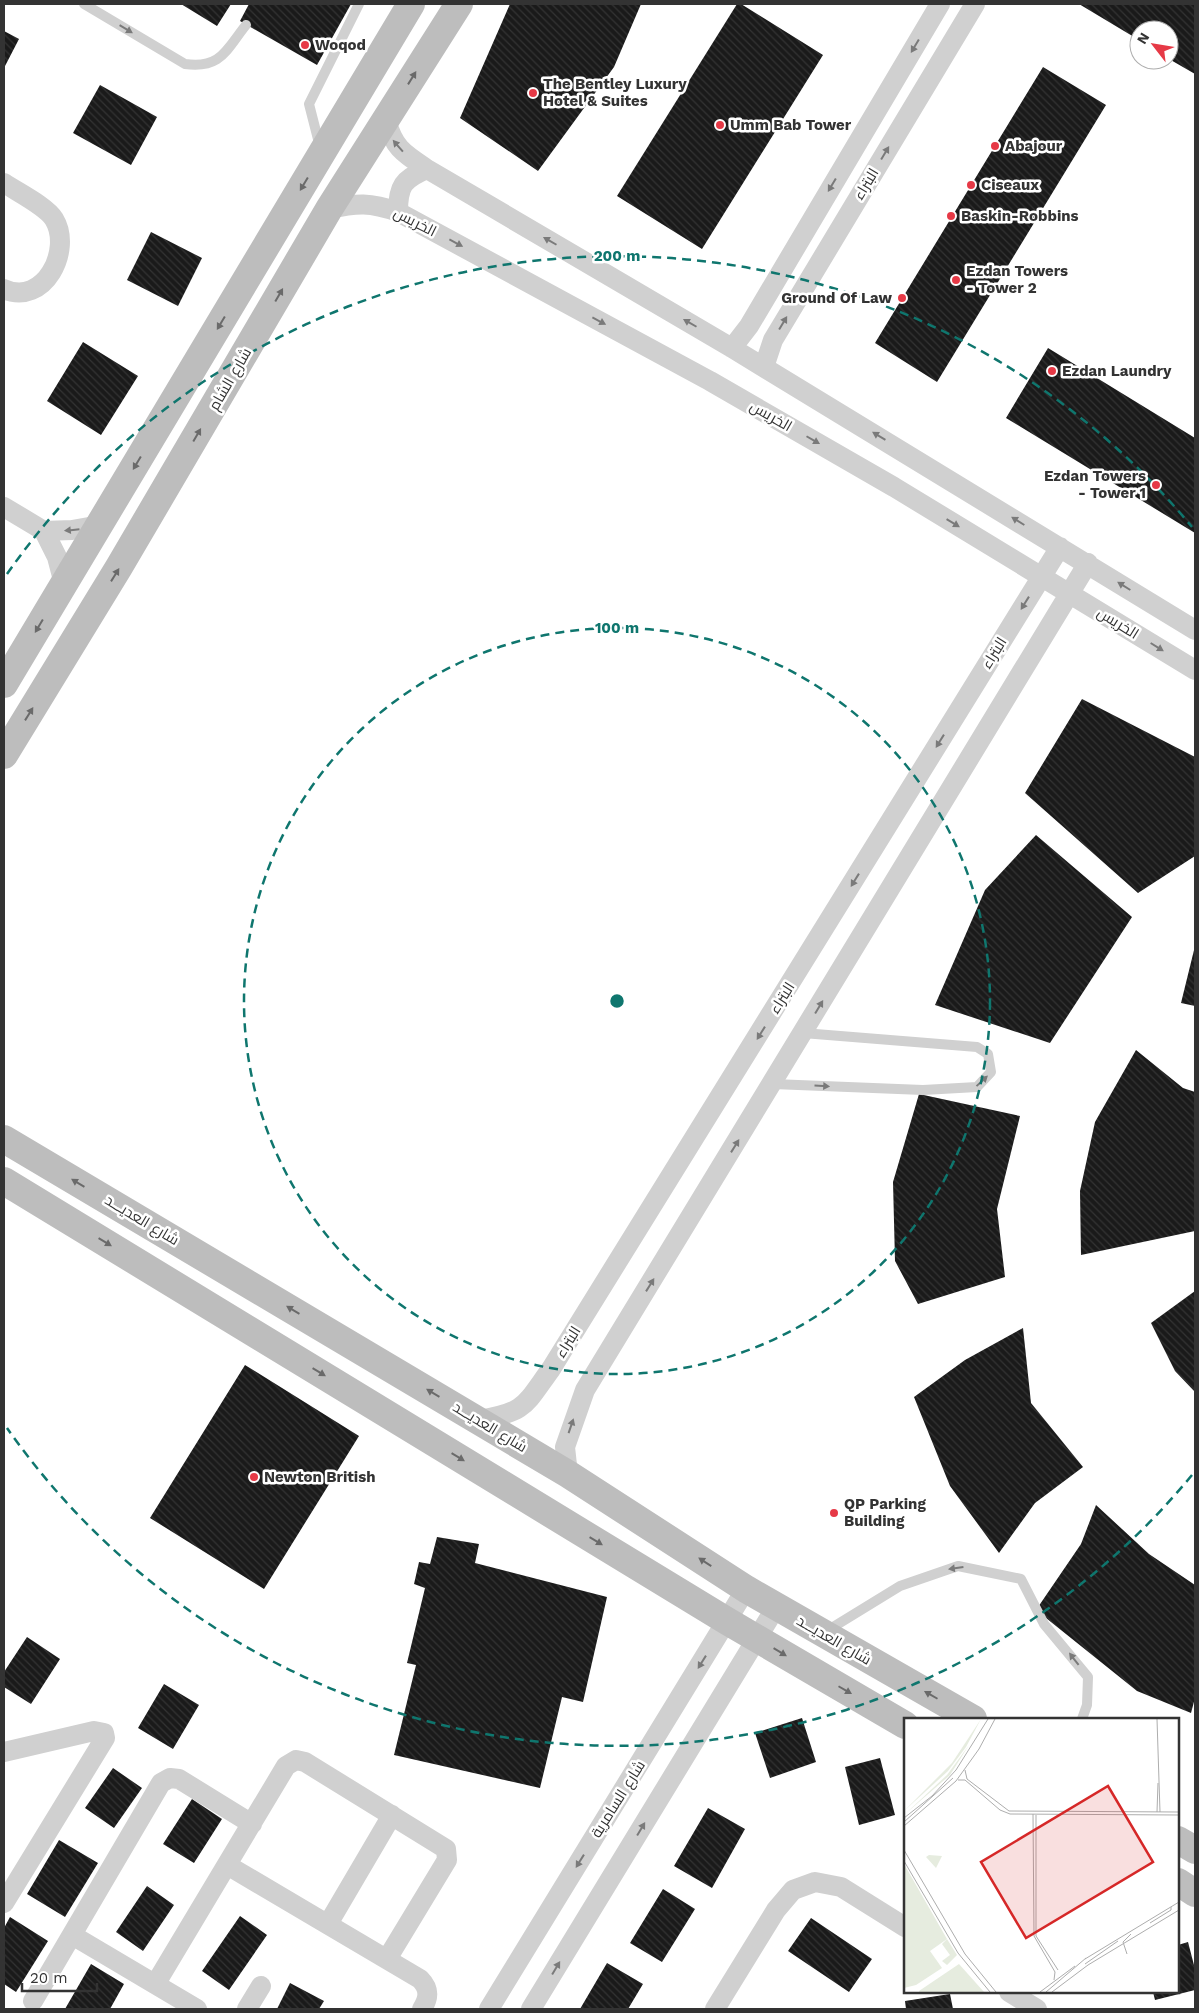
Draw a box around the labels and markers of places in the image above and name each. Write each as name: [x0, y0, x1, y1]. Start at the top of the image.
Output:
place label: Woqod: [315, 36, 366, 54]
marker: Woqod: [299, 39, 311, 51]
place label: The Bentley Luxury Hotel & Suites: [543, 75, 687, 110]
marker: The Bentley Luxury Hotel & Suites: [527, 87, 539, 99]
place label: Umm Bab Tower: [730, 116, 852, 134]
marker: Umm Bab Tower: [714, 119, 726, 131]
place label: Abajour: [1005, 137, 1063, 155]
marker: Abajour: [989, 140, 1001, 152]
place label: Ciseaux: [981, 176, 1039, 194]
marker: Ciseaux: [965, 179, 977, 191]
place label: Baskin-Robbins: [961, 207, 1079, 225]
marker: Baskin-Robbins: [945, 210, 957, 222]
place label: Ezdan Towers - Tower 2: [966, 262, 1068, 297]
marker: Ezdan Towers - Tower 2: [950, 274, 962, 286]
place label: Ground Of Law: [781, 289, 892, 307]
marker: Ground Of Law: [896, 292, 908, 304]
place label: Ezdan Laundry: [1062, 362, 1172, 380]
marker: Ezdan Laundry: [1046, 365, 1058, 377]
place label: Ezdan Towers - Tower 1: [1044, 467, 1146, 502]
marker: Ezdan Towers - Tower 1: [1150, 479, 1162, 491]
centre of rings: [608, 992, 626, 1010]
place label: Newton British: [264, 1468, 375, 1486]
marker: Newton British: [248, 1471, 260, 1483]
place label: QP Parking Building: [844, 1495, 926, 1530]
marker: QP Parking Building: [828, 1507, 840, 1519]

